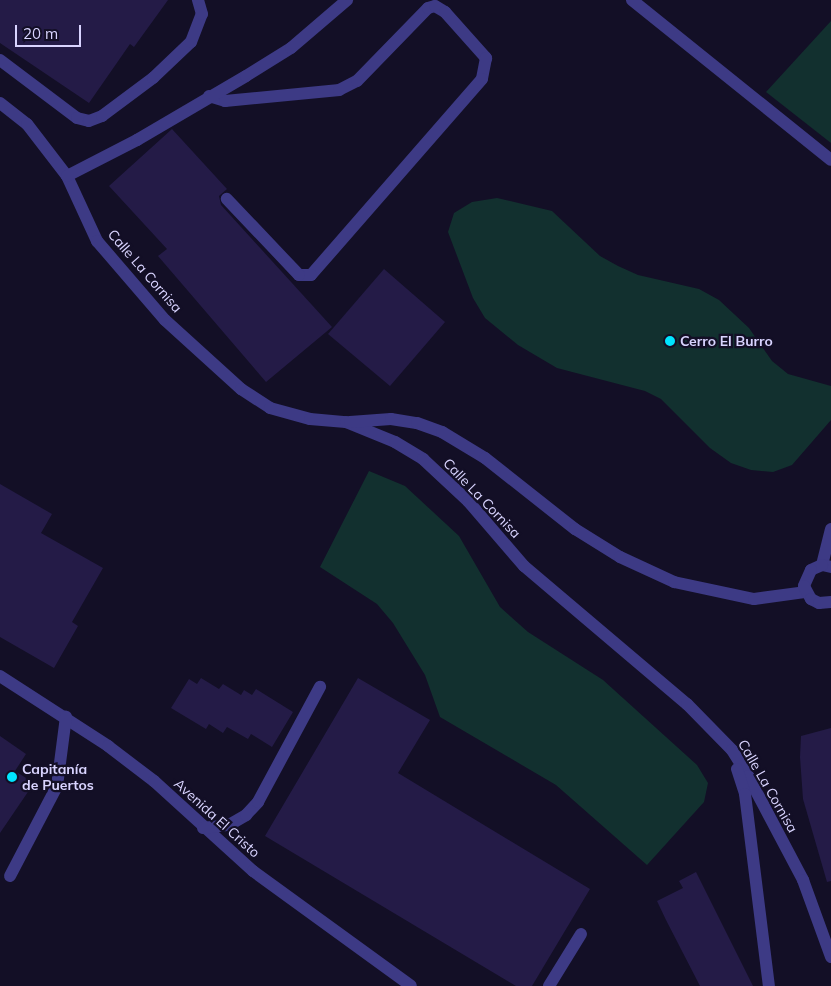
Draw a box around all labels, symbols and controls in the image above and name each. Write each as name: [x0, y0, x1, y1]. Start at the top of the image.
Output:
scale bar: [18, 15, 84, 47]
text: 20 m: [23, 24, 58, 43]
street label: Calle La Cornisa: [104, 226, 186, 316]
place label: Cerro El Burro: [680, 333, 773, 349]
marker: Cerro El Burro: [664, 335, 676, 347]
street label: Calle La Cornisa: [440, 455, 524, 541]
street label: Calle La Cornisa: [735, 737, 801, 835]
place label: Capitanía de Puertos: [22, 761, 94, 794]
marker: Capitanía de Puertos: [6, 771, 18, 783]
street label: Avenida El Cristo: [171, 775, 263, 861]

